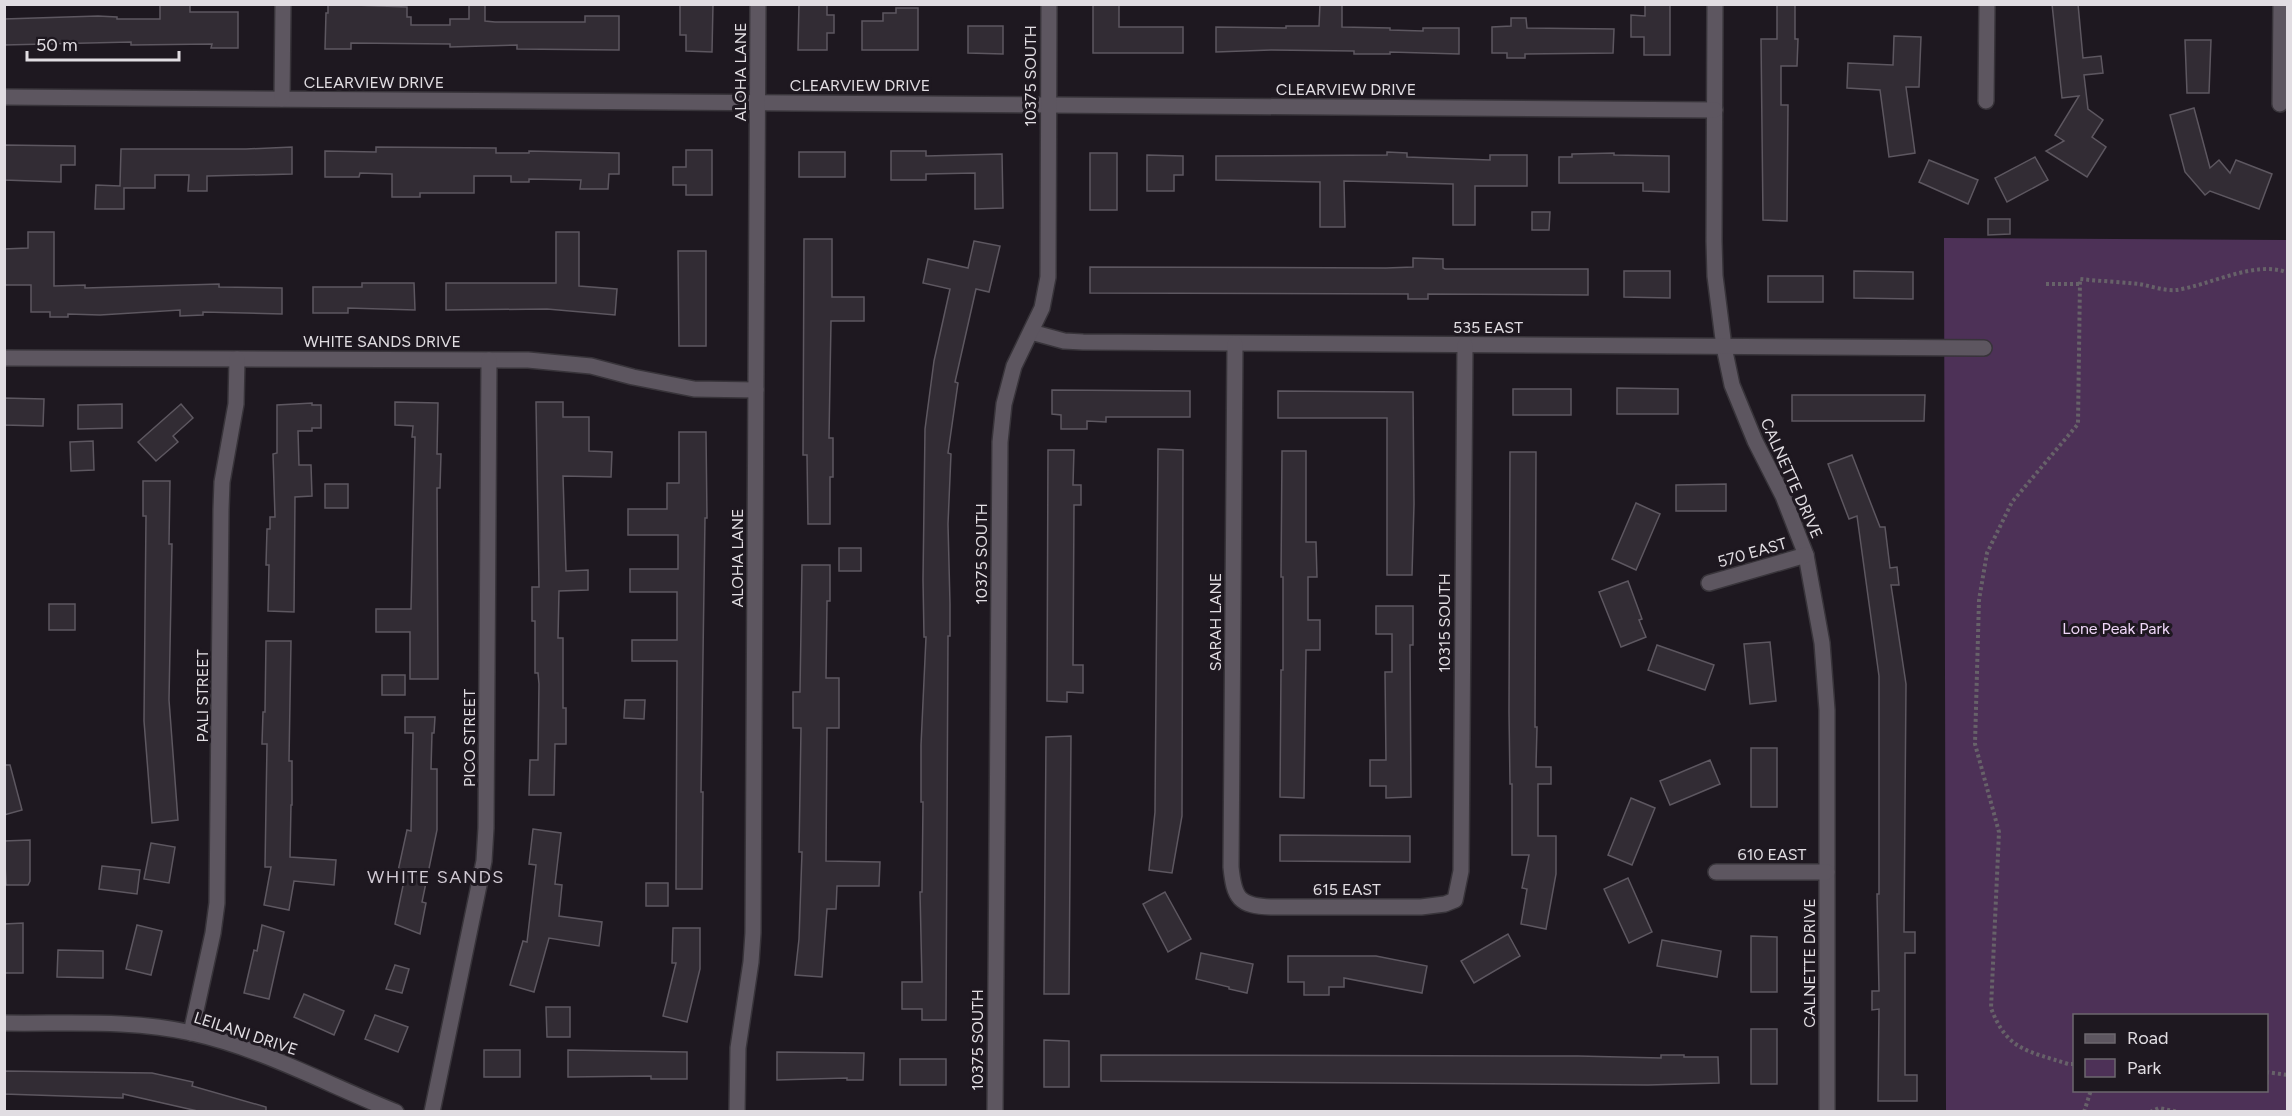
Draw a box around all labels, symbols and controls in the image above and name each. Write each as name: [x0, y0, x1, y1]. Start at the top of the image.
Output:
street label: ALOHA LANE: [731, 22, 750, 122]
scale bar: [27, 24, 178, 62]
street label: 10375 SOUTH: [1021, 25, 1040, 127]
text: 50 m: [36, 34, 78, 56]
street label: CLEARVIEW DRIVE: [304, 73, 444, 92]
street label: CLEARVIEW DRIVE: [790, 76, 930, 95]
street label: CLEARVIEW DRIVE: [1276, 80, 1416, 99]
street label: 535 EAST: [1453, 318, 1523, 337]
street label: WHITE SANDS DRIVE: [303, 332, 461, 351]
street label: CALNETTE DRIVE: [1757, 415, 1827, 541]
street label: 10375 SOUTH: [972, 503, 991, 605]
street label: ALOHA LANE: [728, 508, 747, 608]
street label: 570 EAST: [1715, 534, 1789, 571]
street label: SARAH LANE: [1206, 573, 1225, 671]
street label: 10315 SOUTH: [1435, 573, 1454, 673]
park label: Lone Peak Park: [2062, 619, 2170, 638]
street label: PALI STREET: [193, 649, 212, 743]
street label: PICO STREET: [460, 689, 479, 787]
street label: 610 EAST: [1738, 845, 1807, 864]
district label: WHITE SANDS: [367, 866, 505, 888]
street label: 615 EAST: [1313, 880, 1381, 899]
street label: CALNETTE DRIVE: [1800, 898, 1819, 1028]
street label: 10375 SOUTH: [968, 989, 987, 1091]
street label: LEILANI DRIVE: [192, 1008, 300, 1059]
legend: [2073, 1014, 2268, 1092]
text: Road: [2127, 1027, 2168, 1049]
text: Park: [2127, 1057, 2162, 1079]

